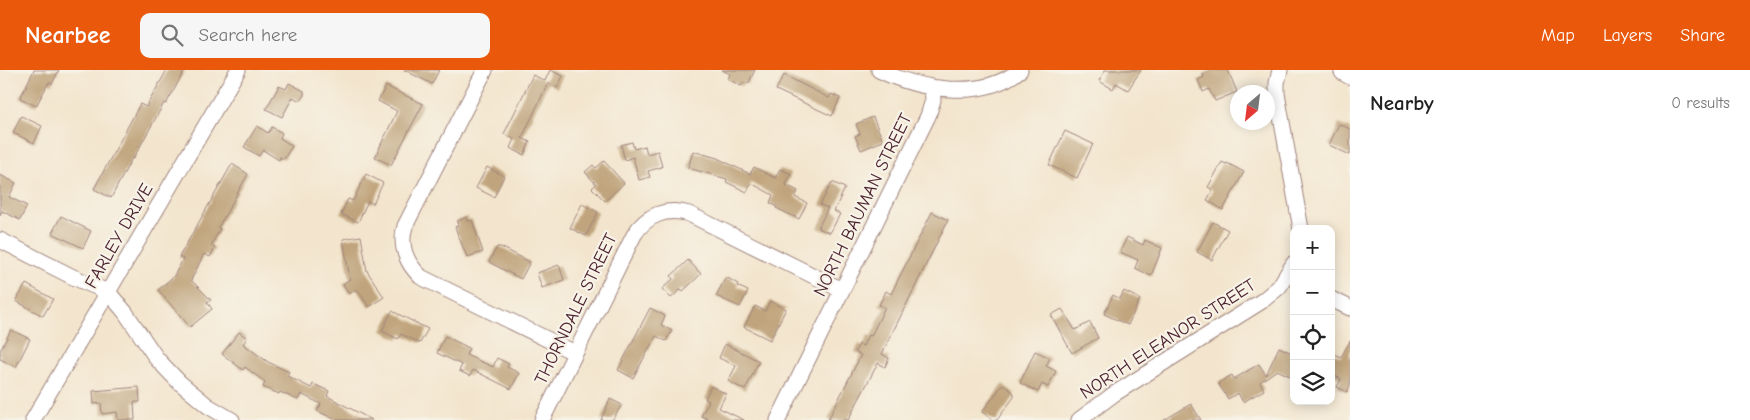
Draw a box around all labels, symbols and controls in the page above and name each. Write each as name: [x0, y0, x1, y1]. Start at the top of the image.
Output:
search box: [140, 13, 490, 58]
text: Nearbee: [25, 21, 110, 49]
icon: search: [158, 21, 186, 49]
text: Search here: [198, 24, 297, 46]
text: Map: [1541, 25, 1575, 46]
text: Layers: [1603, 25, 1652, 46]
text: Share: [1680, 25, 1725, 46]
north arrow: [1230, 85, 1275, 130]
text: Nearby: [1370, 91, 1434, 115]
text: 0 results: [1671, 94, 1730, 112]
street label: NORTH BAUMAN STREET: [809, 109, 917, 300]
street label: FARLEY DRIVE: [81, 180, 158, 292]
map controls: [1290, 225, 1335, 405]
button: +: [1290, 225, 1335, 270]
street label: THORNDALE STREET: [530, 230, 622, 388]
button: −: [1290, 270, 1335, 315]
street label: NORTH ELEANOR STREET: [1076, 274, 1260, 404]
button: locate: [1290, 315, 1335, 360]
button: layers: [1290, 360, 1335, 405]

